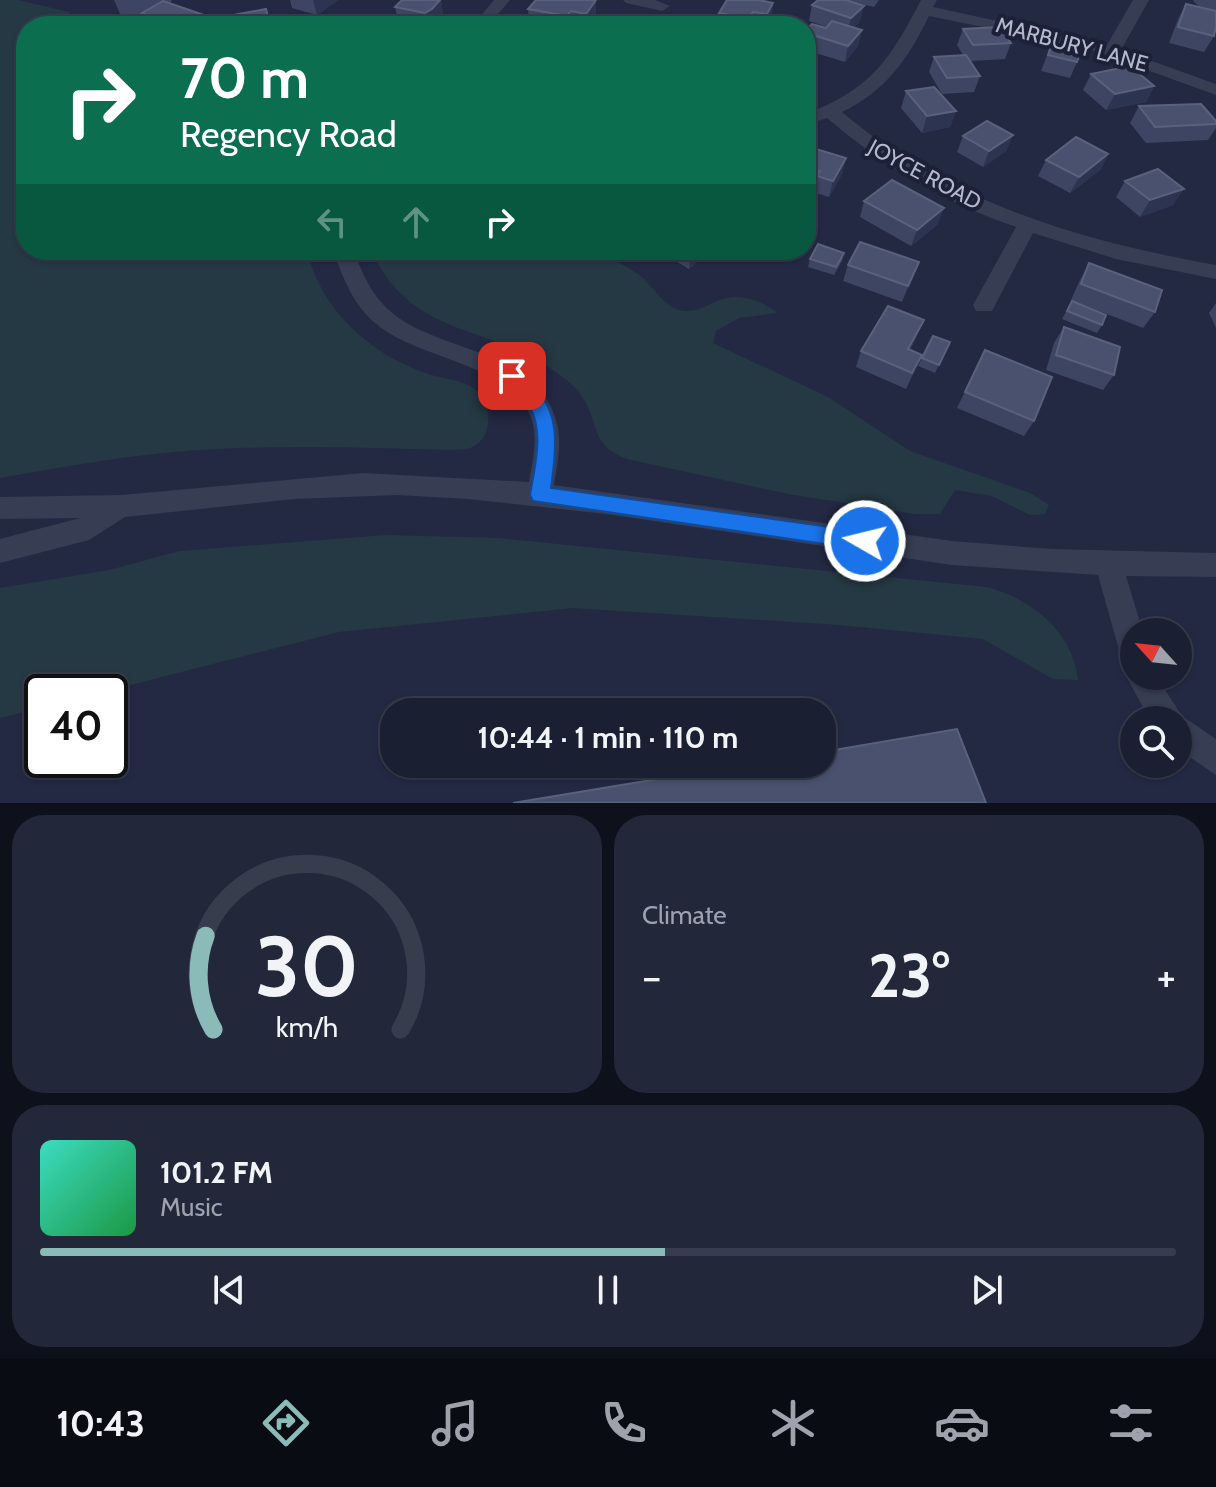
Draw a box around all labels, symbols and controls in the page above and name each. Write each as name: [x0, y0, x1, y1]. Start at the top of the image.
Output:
street label: MARBURY LANE: [993, 11, 1151, 78]
text: 70 m: [180, 44, 309, 112]
icon: right: [48, 48, 152, 152]
text: Regency Road: [180, 112, 397, 156]
street label: JOYCE ROAD: [863, 133, 986, 215]
icon: left: [310, 200, 354, 244]
icon: ahead: [394, 200, 438, 244]
icon: right: [478, 200, 522, 244]
pin: [478, 342, 546, 410]
icon: arrive: [490, 354, 534, 398]
position arrow: [823, 499, 907, 583]
north arrow: [1120, 618, 1192, 690]
map controls: [1120, 618, 1192, 778]
speed limit sign: 40: [24, 674, 128, 778]
button: search: [1120, 706, 1192, 778]
text: 10:44 · 1 min · 110 m: [478, 719, 738, 756]
text: Climate: [642, 899, 727, 931]
text: 30: [255, 916, 359, 1017]
text: 23°: [868, 939, 950, 1012]
text: −: [642, 950, 661, 1003]
text: +: [1157, 950, 1176, 1003]
text: km/h: [276, 1009, 338, 1044]
text: 101.2 FM: [160, 1154, 273, 1191]
text: Music: [160, 1191, 223, 1223]
icon: previous: [207, 1268, 251, 1312]
icon: pause: [586, 1268, 630, 1312]
icon: next: [965, 1268, 1009, 1312]
icon: directions: [258, 1395, 314, 1451]
icon: music: [427, 1395, 483, 1451]
icon: phone: [596, 1395, 652, 1451]
icon: climate: [765, 1395, 821, 1451]
icon: car: [934, 1395, 990, 1451]
icon: filters: [1103, 1395, 1159, 1451]
text: 10:43: [57, 1401, 145, 1445]

